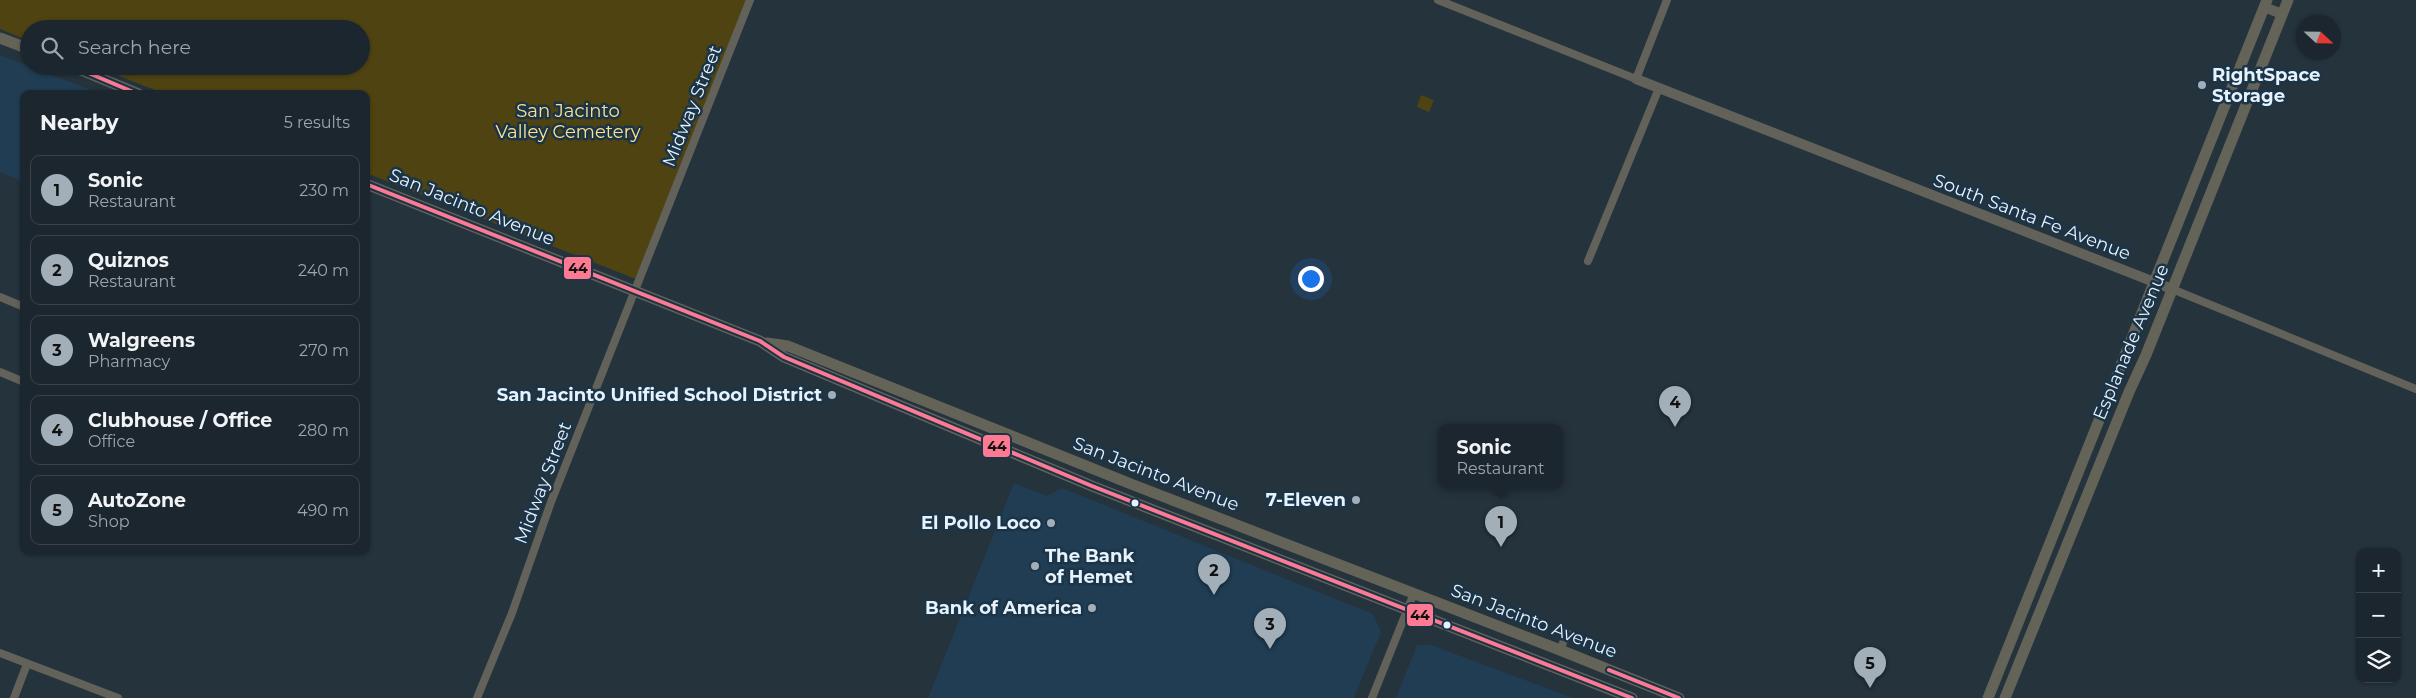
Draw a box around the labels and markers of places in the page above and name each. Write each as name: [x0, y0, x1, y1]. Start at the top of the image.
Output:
place label: RightSpace Storage: [2212, 64, 2320, 107]
marker: RightSpace Storage: [2196, 79, 2208, 91]
place label: San Jacinto Unified School District: [497, 384, 822, 406]
pin: 4: [1659, 386, 1691, 427]
marker: San Jacinto Unified School District: [826, 389, 838, 401]
place label: 7-Eleven: [1266, 489, 1346, 511]
marker: 7-Eleven: [1350, 494, 1362, 506]
unlabelled marker: [1130, 498, 1140, 508]
pin: 1: [1485, 506, 1517, 547]
place label: El Pollo Loco: [921, 512, 1041, 534]
marker: El Pollo Loco: [1045, 517, 1057, 529]
place label: The Bank of Hemet: [1045, 545, 1134, 588]
pin: 2: [1198, 554, 1230, 595]
marker: The Bank of Hemet: [1029, 560, 1041, 572]
place label: Bank of America: [925, 597, 1082, 619]
marker: Bank of America: [1086, 602, 1098, 614]
pin: 3: [1254, 608, 1286, 649]
unlabelled marker: [1442, 620, 1452, 630]
pin: 5: [1854, 647, 1886, 688]

